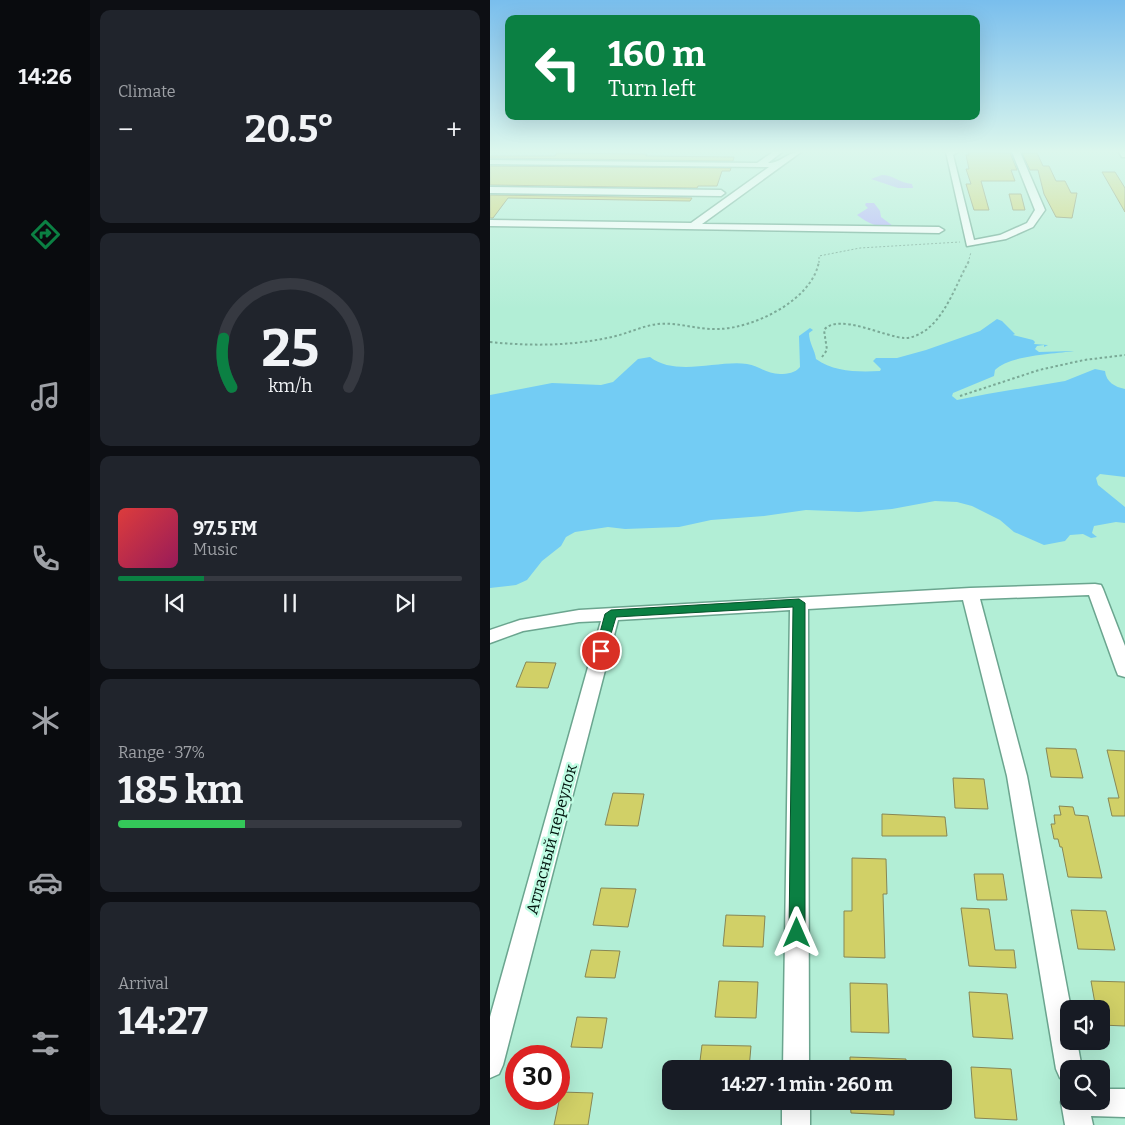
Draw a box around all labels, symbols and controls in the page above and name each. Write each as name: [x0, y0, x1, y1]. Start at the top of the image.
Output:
text: 160 m: [608, 33, 706, 75]
icon: left: [525, 35, 590, 100]
text: 14:26: [18, 63, 72, 90]
text: Turn left: [608, 75, 696, 102]
text: Climate: [118, 82, 176, 101]
text: 20.5°: [245, 106, 335, 152]
text: −: [118, 113, 133, 146]
text: +: [446, 113, 462, 146]
icon: directions: [28, 217, 63, 252]
text: 25: [261, 317, 319, 380]
text: km/h: [268, 375, 312, 397]
icon: music: [28, 379, 63, 414]
text: 97.5 FM: [193, 517, 257, 540]
text: Music: [193, 540, 238, 559]
icon: phone: [28, 541, 63, 576]
icon: previous: [161, 589, 189, 617]
icon: pause: [276, 589, 304, 617]
icon: next: [391, 589, 419, 617]
pin: [580, 630, 622, 672]
icon: arrive: [587, 637, 615, 665]
icon: climate: [28, 703, 63, 738]
text: Range · 37%: [118, 743, 205, 762]
street label: Атласный переулок: [522, 761, 581, 916]
text: 185 km: [118, 767, 243, 813]
icon: car: [28, 865, 63, 900]
position arrow: [770, 906, 822, 958]
text: Arrival: [118, 974, 169, 993]
text: 14:27: [118, 998, 208, 1044]
map controls: [1060, 1000, 1110, 1110]
button: sound: [1060, 1000, 1110, 1050]
icon: filters: [28, 1026, 63, 1061]
speed limit sign: 30: [505, 1045, 570, 1110]
button: search: [1060, 1060, 1110, 1110]
text: 14:27 · 1 min · 260 m: [721, 1073, 893, 1096]

